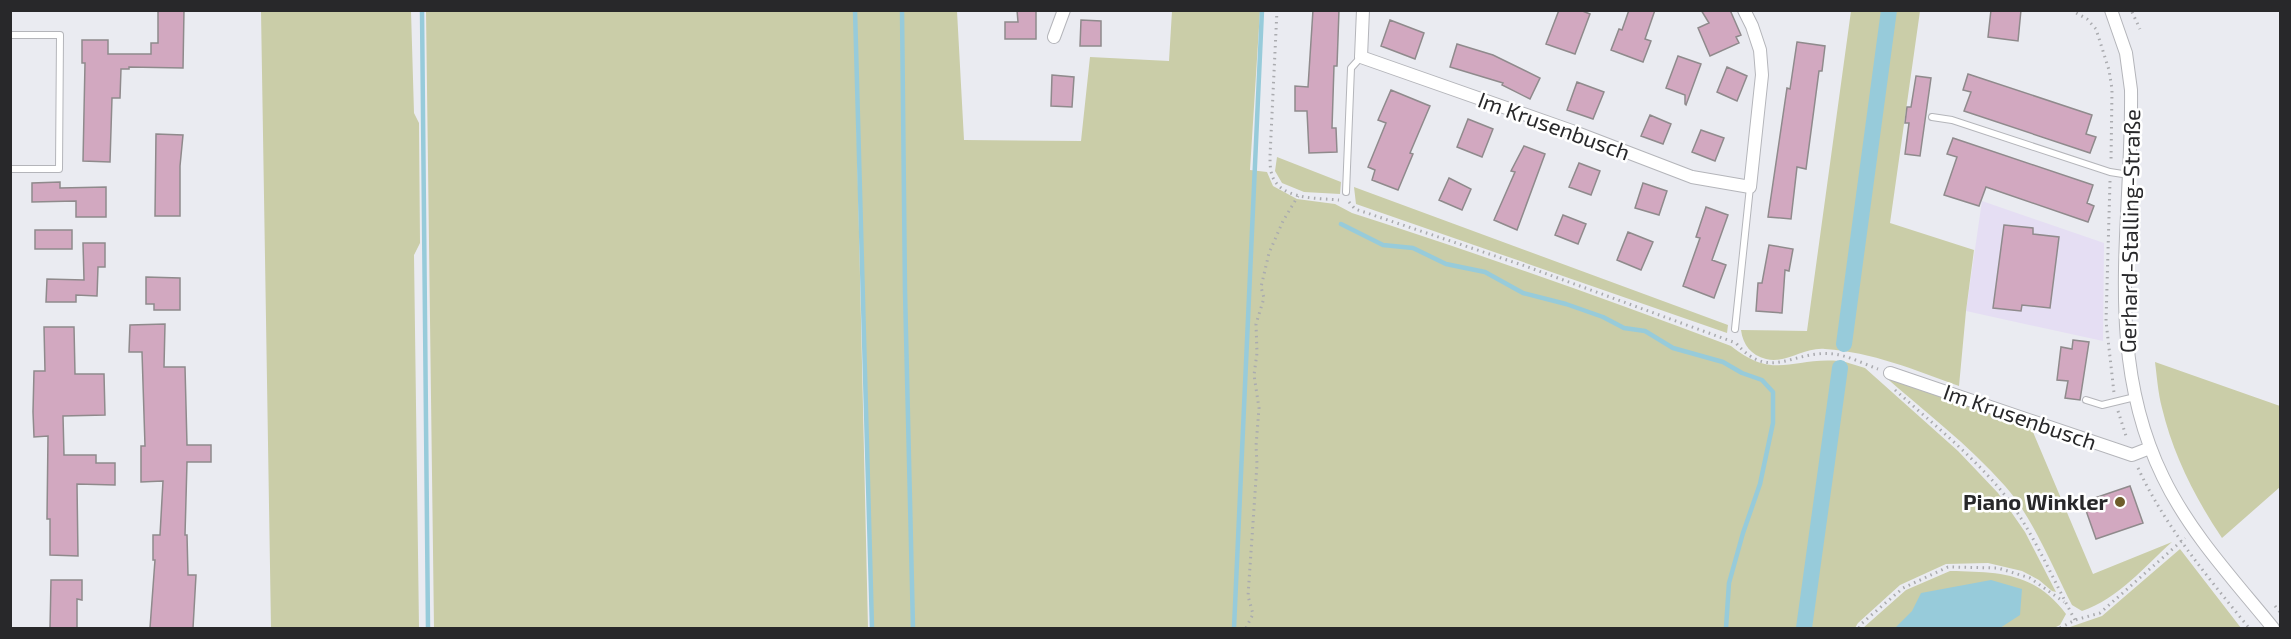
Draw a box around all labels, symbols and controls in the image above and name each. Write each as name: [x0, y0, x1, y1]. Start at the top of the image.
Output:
street label: Im Krusenbusch: [1475, 86, 1634, 165]
street label: Gerhard-Stalling-Straße: [2114, 109, 2144, 353]
street label: Im Krusenbusch: [1941, 378, 2100, 454]
place label: Piano Winkler: [1963, 488, 2109, 514]
marker: Piano Winkler: [2113, 495, 2127, 509]

